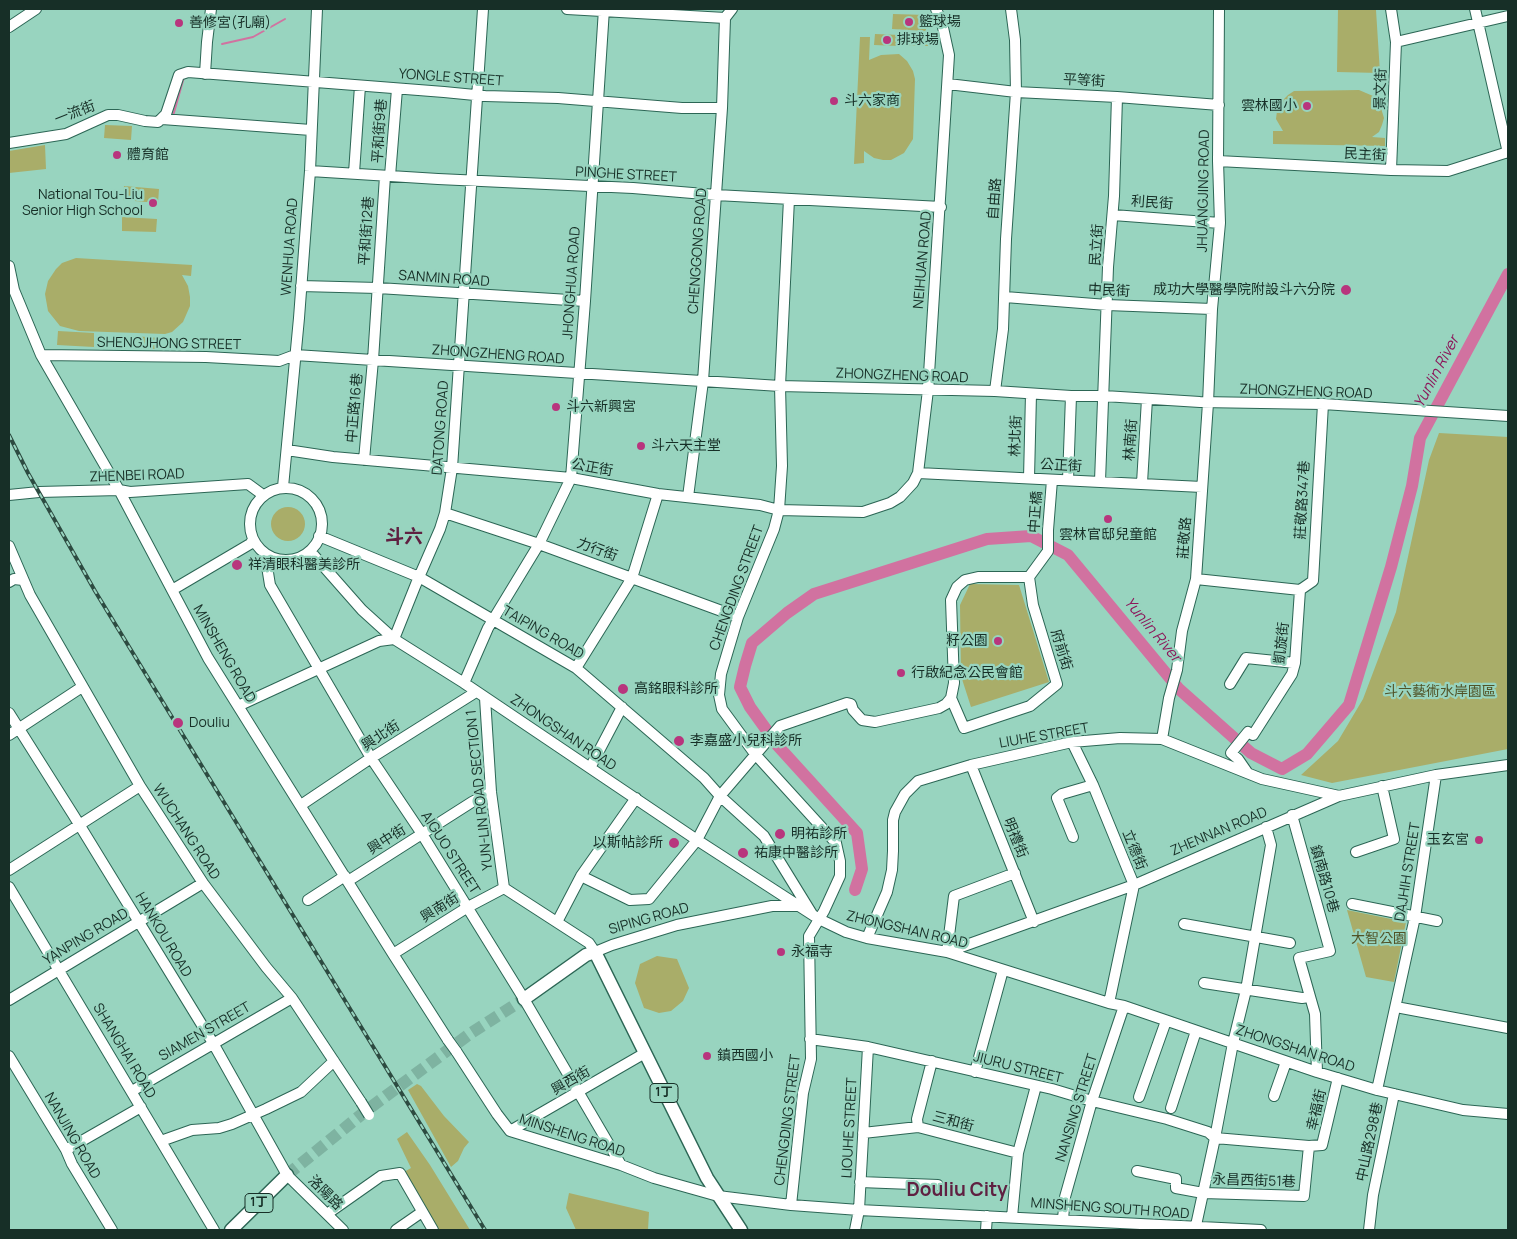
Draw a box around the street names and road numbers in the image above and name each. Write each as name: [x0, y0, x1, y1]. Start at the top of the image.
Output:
street label: YONGLE STREET: [398, 66, 504, 90]
street label: 景文街: [1372, 68, 1390, 110]
street label: 平等街: [1063, 72, 1105, 90]
street label: 一流街: [52, 98, 98, 128]
street label: 平和街9巷: [369, 98, 391, 164]
street label: JHUANGJING ROAD: [1195, 129, 1213, 253]
street label: 民主街: [1344, 146, 1386, 164]
street label: PINGHE STREET: [575, 164, 677, 186]
street label: 自由路: [985, 177, 1005, 221]
street label: CHENGGONG ROAD: [685, 187, 711, 315]
street label: 利民街: [1130, 193, 1174, 213]
street label: 平和街12巷: [356, 196, 378, 266]
street label: WENHUA ROAD: [278, 197, 302, 297]
street label: NEIHUAN ROAD: [910, 210, 936, 310]
street label: 民立街: [1087, 223, 1107, 267]
street label: JHONGHUA ROAD: [560, 226, 584, 340]
street label: SANMIN ROAD: [398, 267, 490, 291]
street label: 中民街: [1088, 282, 1130, 300]
street label: SHENGJHONG STREET: [97, 334, 241, 354]
street label: ZHONGZHENG ROAD: [431, 342, 565, 368]
street label: ZHONGZHENG ROAD: [835, 365, 969, 387]
street label: 中正路16巷: [344, 372, 366, 444]
street label: DATONG ROAD: [429, 380, 453, 476]
street label: ZHONGZHENG ROAD: [1239, 381, 1373, 403]
street label: 林北街: [1007, 415, 1025, 457]
street label: 林南街: [1121, 418, 1141, 462]
street label: 公正街: [570, 456, 614, 480]
street label: 公正街: [1040, 457, 1082, 475]
street label: 莊敬路347巷: [1293, 460, 1313, 540]
street label: ZHENBEI ROAD: [89, 466, 185, 486]
street label: 中正橋: [1026, 490, 1046, 534]
street label: 莊敬路: [1175, 516, 1195, 560]
street label: CHENGDING STREET: [707, 523, 767, 653]
street label: 力行街: [574, 535, 620, 565]
street label: MINSHENG ROAD: [189, 602, 259, 706]
street label: TAIPING ROAD: [499, 603, 587, 663]
street label: 凱旋街: [1271, 621, 1293, 665]
street label: 府前街: [1047, 627, 1075, 673]
street label: ZHONGSHAN ROAD: [507, 691, 619, 775]
street label: YUN-LIN ROAD SECTION 1: [463, 709, 497, 871]
street label: 興北街: [359, 718, 403, 754]
street label: LIUHE STREET: [998, 720, 1090, 752]
street label: WUCHANG ROAD: [149, 781, 223, 883]
street label: ZHENNAN ROAD: [1168, 804, 1270, 860]
street label: AIGUO STREET: [417, 809, 483, 897]
street label: 明禮街: [999, 815, 1031, 861]
street label: DAJHIH STREET: [1392, 821, 1424, 923]
street label: 興中街: [365, 822, 409, 858]
street label: 立德街: [1118, 827, 1150, 873]
street label: 鎮南路10巷: [1306, 843, 1342, 915]
street label: HANKOU ROAD: [131, 890, 195, 980]
street label: 興南街: [418, 890, 462, 926]
street label: SIPING ROAD: [607, 900, 691, 938]
street label: YANPING ROAD: [40, 905, 132, 969]
street label: ZHONGSHAN ROAD: [845, 908, 969, 952]
street label: SIAMEN STREET: [156, 999, 254, 1065]
street label: SHANGHAI ROAD: [89, 1000, 159, 1102]
street label: ZHONGSHAN ROAD: [1233, 1022, 1357, 1076]
street label: JIURU STREET: [972, 1049, 1064, 1087]
street label: NANSING STREET: [1053, 1052, 1101, 1164]
street label: CHENGDING STREET: [772, 1053, 804, 1187]
street label: 興西街: [549, 1063, 593, 1099]
street label: LIOUHE STREET: [839, 1077, 861, 1179]
road number: 1丁: [650, 1084, 678, 1102]
street label: 幸福街: [1304, 1088, 1330, 1132]
street label: NANJING ROAD: [40, 1090, 104, 1182]
street label: 中山路298巷: [1353, 1101, 1387, 1183]
street label: 三和街: [931, 1108, 975, 1136]
street label: MINSHENG ROAD: [517, 1111, 627, 1161]
street label: 永昌西街51巷: [1212, 1171, 1296, 1191]
street label: 洛陽路: [304, 1172, 346, 1214]
road number: 1丁: [245, 1194, 273, 1212]
street label: MINSHENG SOUTH ROAD: [1030, 1195, 1190, 1223]

